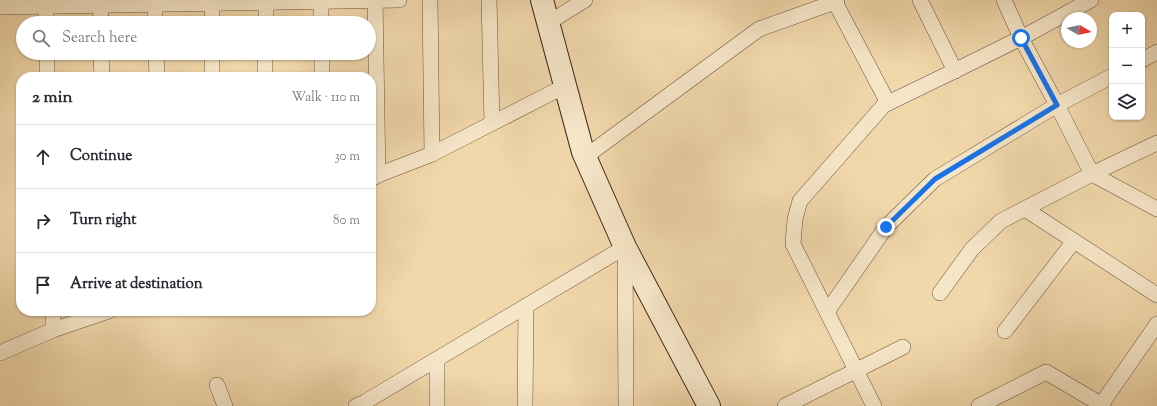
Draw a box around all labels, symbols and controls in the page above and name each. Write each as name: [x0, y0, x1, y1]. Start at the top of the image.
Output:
north arrow: [1061, 12, 1097, 48]
map controls: [1109, 12, 1145, 120]
button: +: [1109, 12, 1145, 48]
search box: [16, 16, 376, 60]
icon: search: [30, 27, 52, 49]
text: Search here: [62, 28, 137, 49]
route start: [1012, 29, 1030, 47]
button: −: [1109, 48, 1145, 84]
button: layers: [1109, 84, 1145, 120]
text: 2 min: [32, 86, 73, 110]
text: Walk · 110 m: [292, 89, 360, 107]
icon: ahead: [32, 146, 54, 168]
text: Continue: [70, 146, 132, 167]
text: 30 m: [334, 148, 360, 166]
icon: right: [32, 210, 54, 232]
text: Turn right: [70, 210, 136, 231]
text: 80 m: [333, 212, 360, 230]
route end: [877, 218, 895, 236]
icon: arrive: [32, 274, 54, 296]
text: Arrive at destination: [70, 274, 203, 295]

